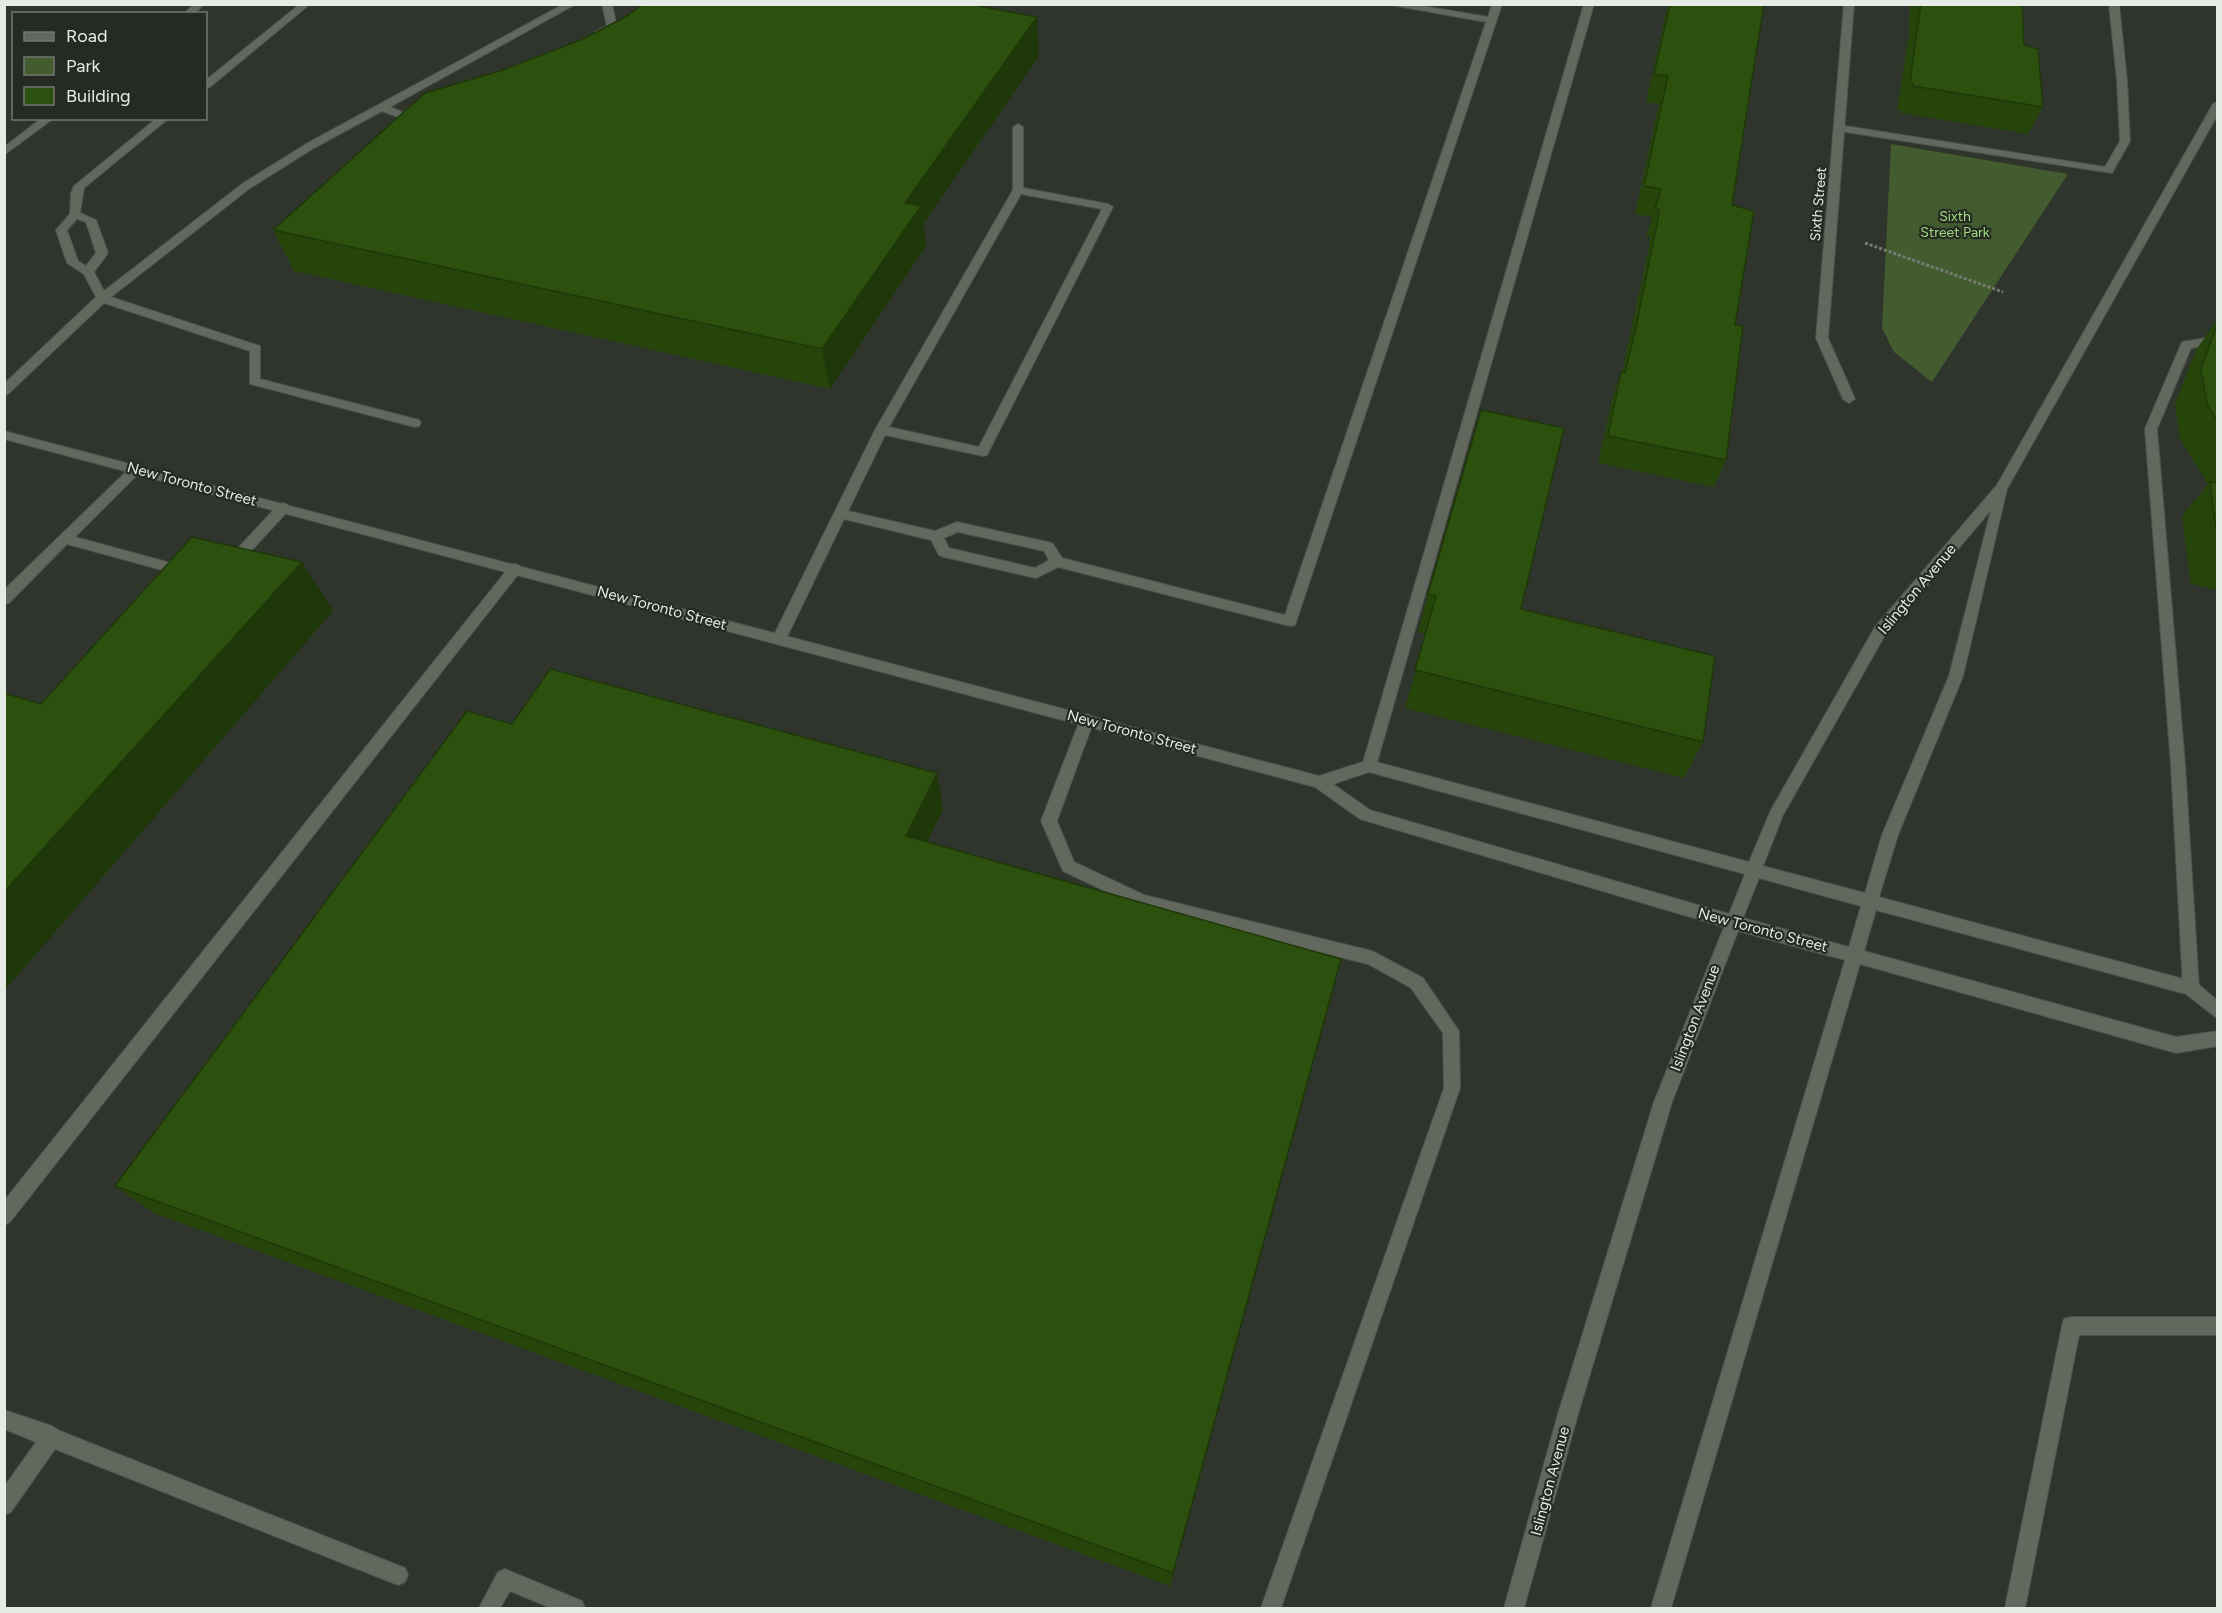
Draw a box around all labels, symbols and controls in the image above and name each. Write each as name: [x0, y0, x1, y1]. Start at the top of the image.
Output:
legend: [12, 12, 207, 120]
text: Road: [66, 25, 107, 47]
text: Park: [66, 55, 101, 77]
text: Building: [66, 85, 131, 107]
street label: Sixth Street: [1807, 166, 1830, 242]
park label: Sixth Street Park: [1920, 208, 1990, 241]
street label: New Toronto Street: [125, 458, 259, 510]
street label: Islington Avenue: [1874, 540, 1960, 638]
street label: New Toronto Street: [595, 582, 729, 634]
street label: New Toronto Street: [1065, 706, 1199, 758]
street label: New Toronto Street: [1696, 904, 1830, 956]
street label: Islington Avenue: [1667, 962, 1723, 1074]
street label: Islington Avenue: [1527, 1425, 1573, 1537]

